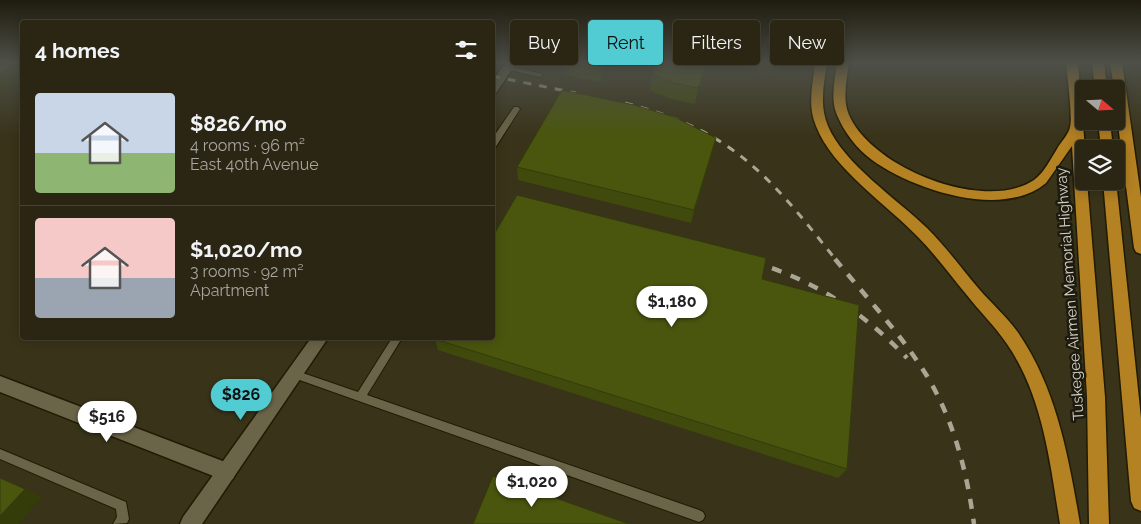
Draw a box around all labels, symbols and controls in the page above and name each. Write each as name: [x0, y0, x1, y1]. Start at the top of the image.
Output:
chip: Buy: [510, 20, 578, 65]
chip: Rent: [588, 20, 663, 65]
chip: Filters: [673, 20, 760, 65]
chip: New: [770, 20, 844, 65]
icon: filters: [452, 36, 480, 64]
text: 4 homes: [35, 38, 120, 63]
north arrow: [1075, 80, 1125, 130]
map controls: [1075, 80, 1125, 190]
text: $826/mo: [190, 111, 287, 136]
icon: home: [75, 113, 135, 173]
text: 4 rooms · 96 m²: [190, 136, 305, 155]
button: layers: [1075, 140, 1125, 190]
text: East 40th Avenue: [190, 155, 319, 174]
street label: Tuskegee Airmen Memorial Highway: [1052, 167, 1088, 421]
text: $1,020/mo: [190, 237, 302, 262]
icon: home: [75, 238, 135, 298]
text: 3 rooms · 92 m²: [190, 262, 303, 281]
text: Apartment: [190, 281, 269, 300]
pin: $1,180: [631, 286, 713, 328]
text: $1,180: [647, 292, 697, 311]
pin: $826: [211, 378, 271, 421]
text: $826: [222, 385, 260, 404]
pin: $516: [77, 400, 137, 443]
text: $516: [89, 407, 125, 426]
pin: $1,020: [491, 466, 573, 508]
text: $1,020: [507, 472, 557, 491]

